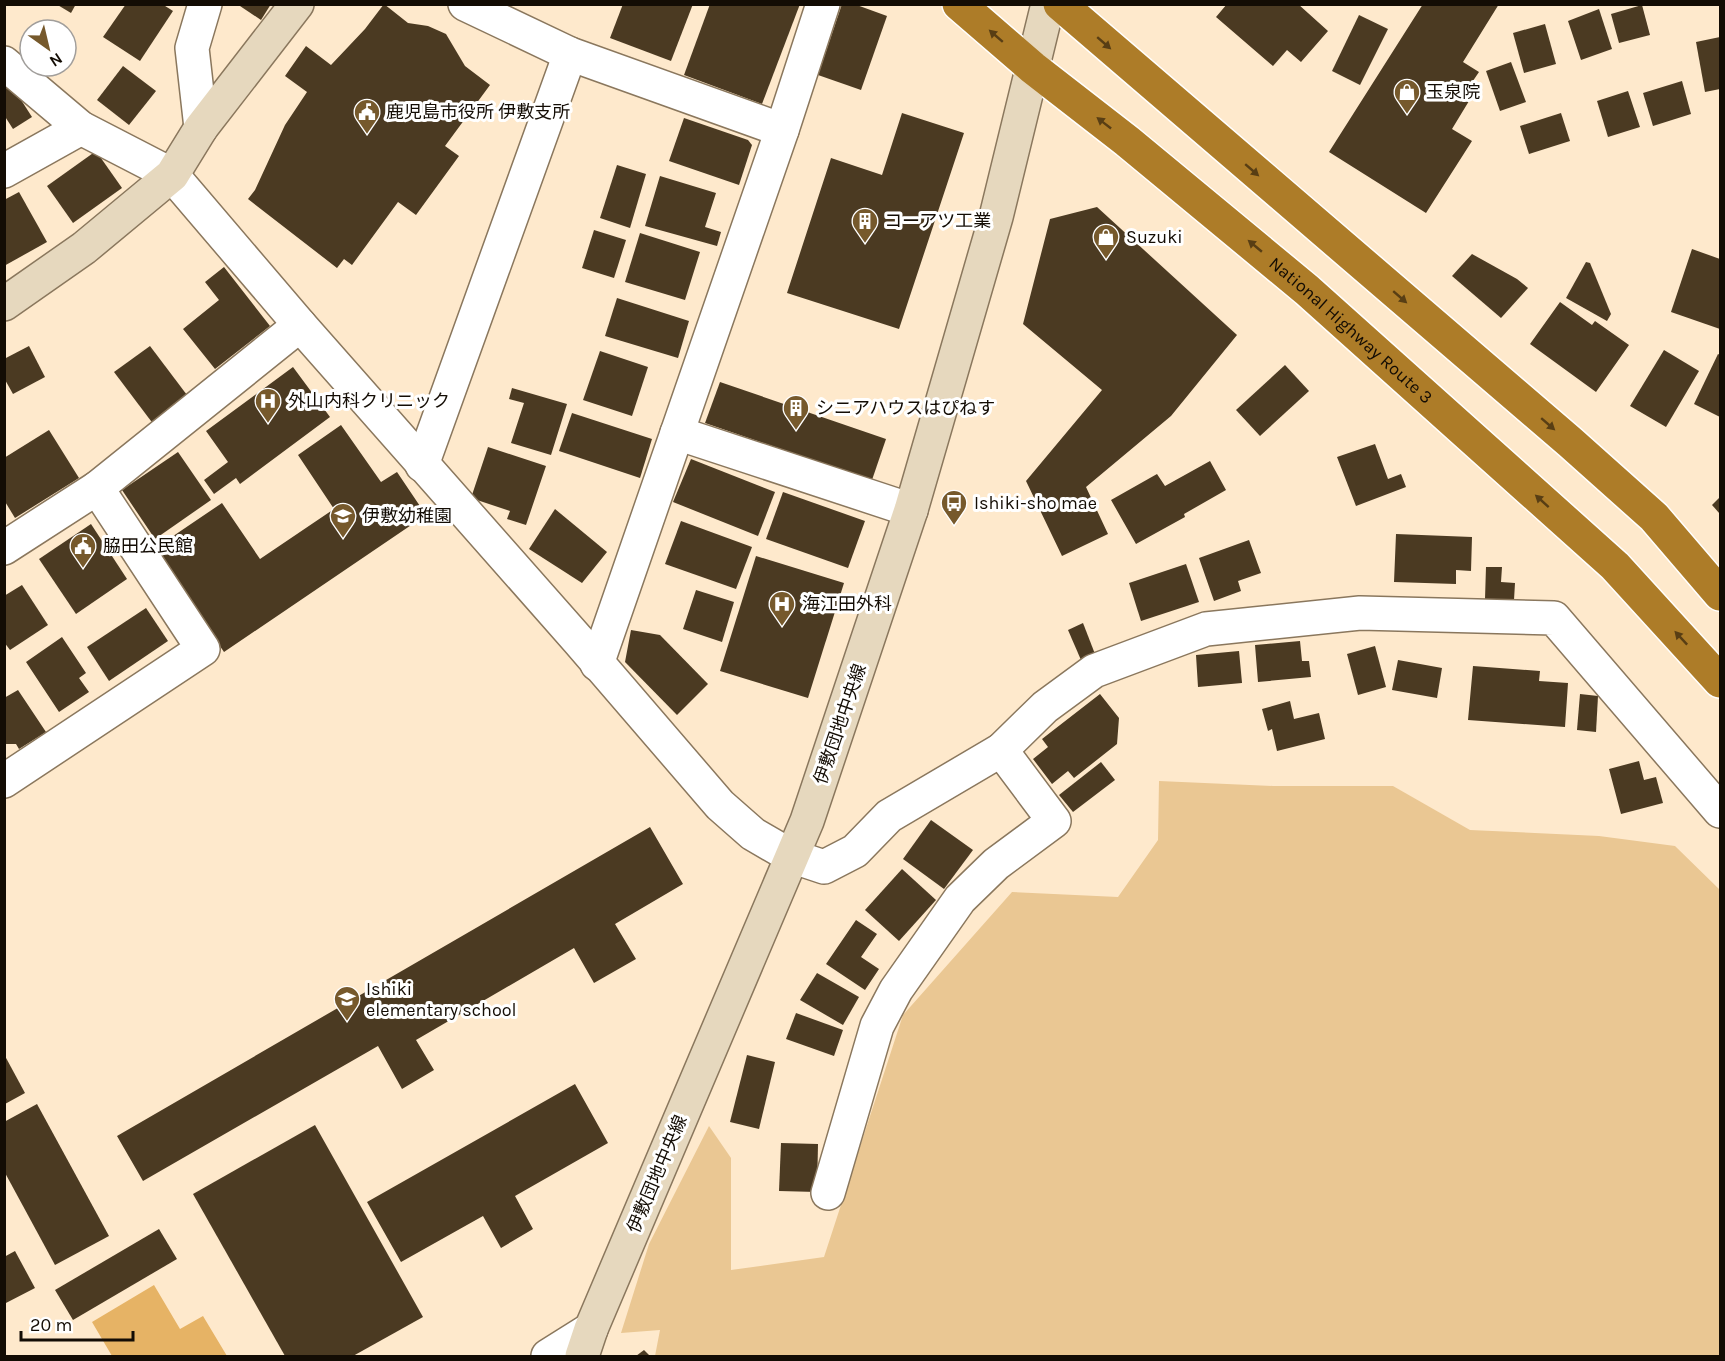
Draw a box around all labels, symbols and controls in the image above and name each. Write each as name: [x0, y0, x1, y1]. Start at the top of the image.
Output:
north arrow: [18, 18, 78, 78]
one-way arrow: [988, 30, 1004, 43]
one-way arrow: [1096, 36, 1111, 49]
text: N: [46, 49, 66, 71]
shop icon: 玉泉院: [1392, 77, 1422, 115]
place label: 玉泉院: [1426, 81, 1480, 103]
public building icon: 鹿児島市役所 伊敷支所: [352, 97, 382, 135]
place label: 鹿児島市役所 伊敷支所: [386, 101, 570, 123]
one-way arrow: [1096, 117, 1112, 129]
one-way arrow: [1244, 163, 1259, 176]
building icon: コーアツ工業: [850, 206, 880, 244]
place label: コーアツ工業: [884, 210, 991, 232]
shop icon: Suzuki: [1091, 222, 1121, 260]
place label: Suzuki: [1126, 226, 1183, 248]
one-way arrow: [1247, 239, 1263, 252]
street label: National Highway Route 3: [1264, 252, 1437, 408]
one-way arrow: [1392, 290, 1407, 303]
hospital icon: 外山内科クリニック: [253, 386, 283, 424]
place label: 外山内科クリニック: [288, 390, 450, 412]
building icon: シニアハウスはぴねす: [781, 393, 811, 431]
place label: シニアハウスはぴねす: [816, 397, 995, 419]
one-way arrow: [1540, 417, 1556, 430]
bus stop icon: Ishiki-sho mae: [939, 488, 969, 526]
place label: Ishiki-sho mae: [974, 492, 1097, 514]
one-way arrow: [1535, 495, 1550, 508]
school or university icon: 伊敷幼稚園: [328, 501, 358, 539]
place label: 伊敷幼稚園: [362, 505, 452, 527]
public building icon: 脇田公民館: [68, 531, 98, 569]
place label: 脇田公民館: [103, 535, 193, 557]
hospital icon: 海江田外科: [767, 589, 797, 627]
place label: 海江田外科: [802, 593, 892, 615]
one-way arrow: [1674, 630, 1688, 645]
street label: 伊敷団地中央線: [809, 661, 871, 787]
place label: Ishiki elementary school: [366, 978, 517, 1021]
school or university icon: Ishiki elementary school: [332, 984, 362, 1022]
street label: 伊敷団地中央線: [622, 1112, 692, 1236]
scale bar: [21, 1304, 134, 1342]
text: 20 m: [30, 1314, 72, 1336]

